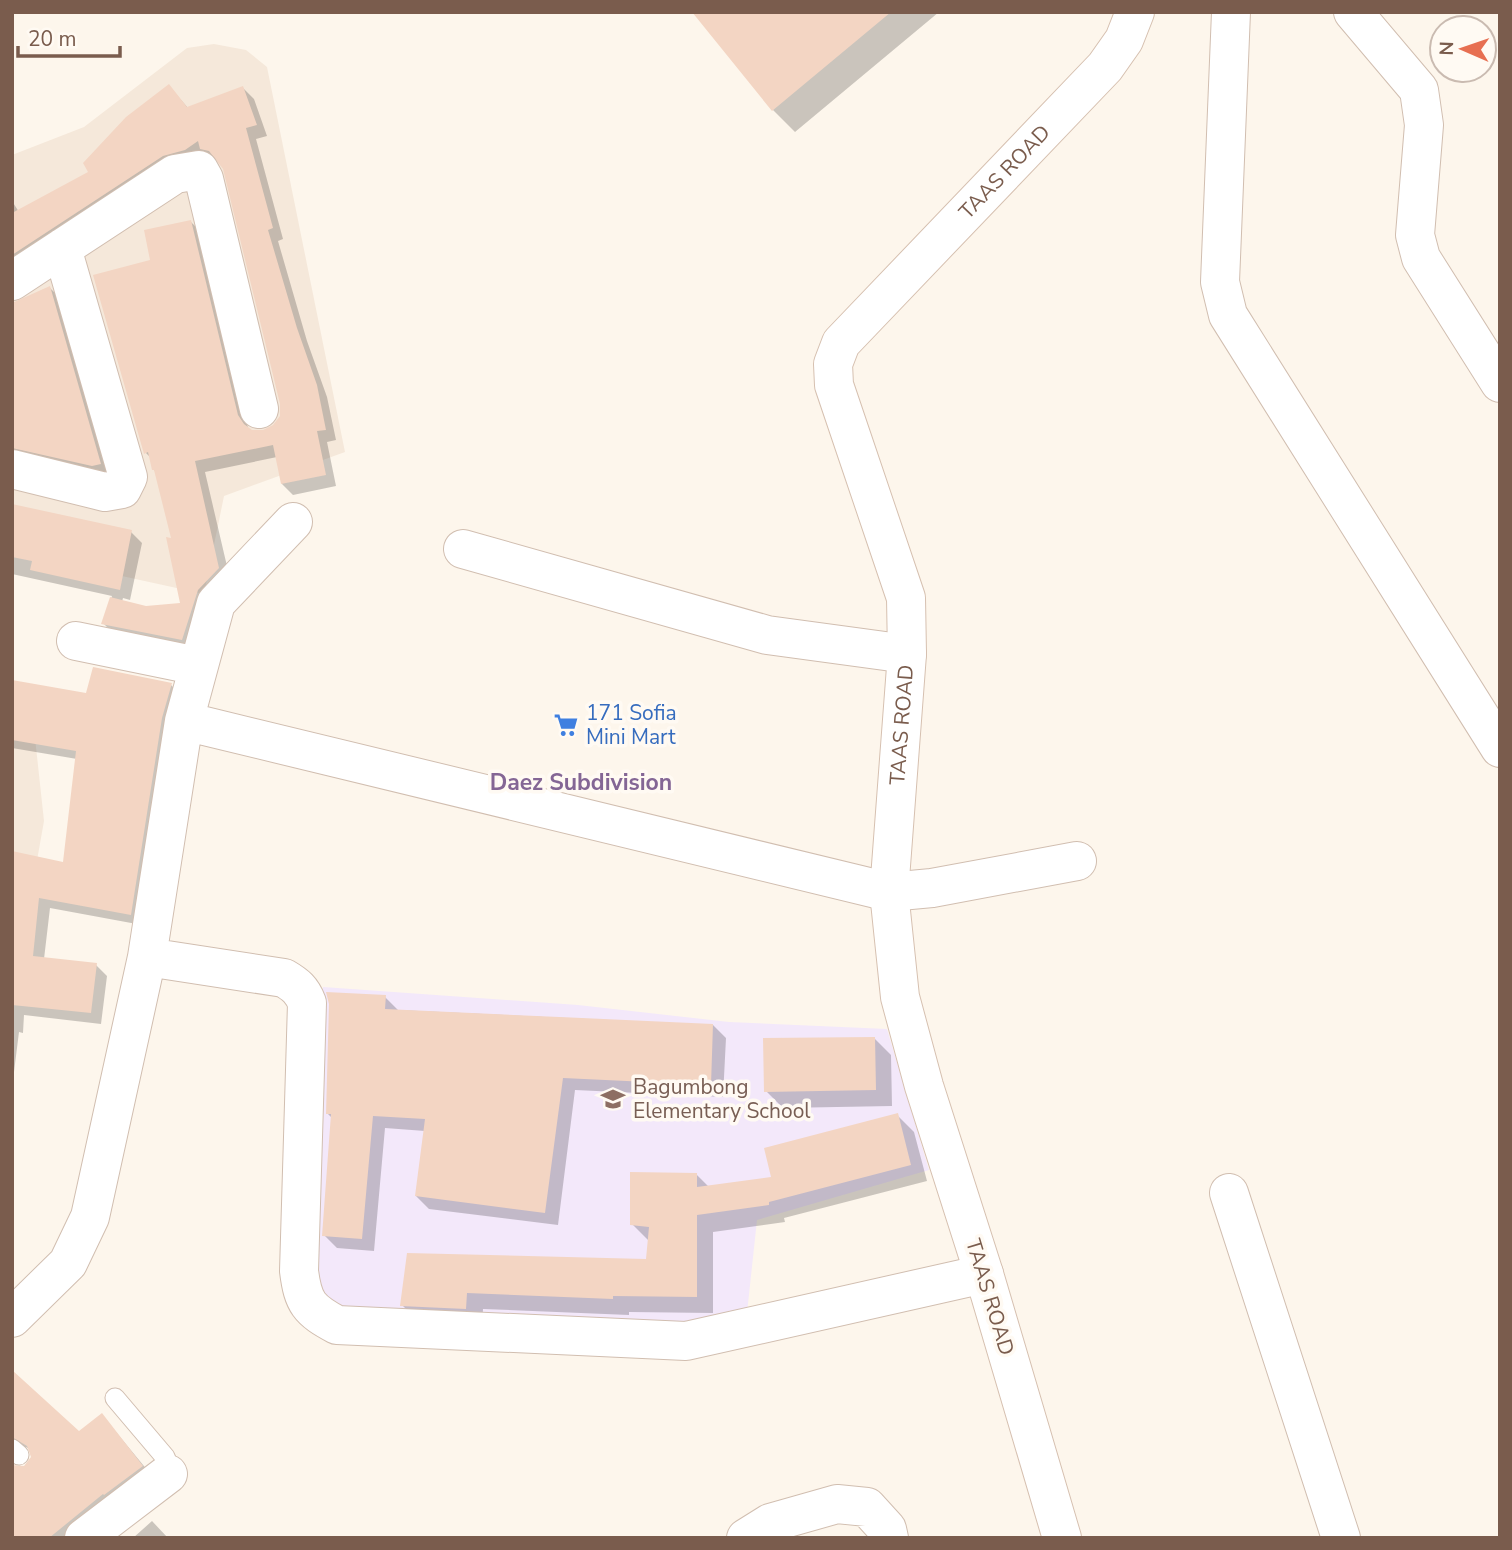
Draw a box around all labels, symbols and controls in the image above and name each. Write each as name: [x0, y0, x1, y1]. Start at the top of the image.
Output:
scale bar: [18, 14, 119, 58]
north arrow: [1428, 14, 1498, 84]
text: 20 m: [28, 25, 77, 53]
text: N: [1434, 41, 1460, 56]
street label: TAAS ROAD: [953, 119, 1056, 225]
street label: TAAS ROAD: [883, 664, 920, 786]
place label: 171 Sofia Mini Mart: [586, 699, 677, 751]
supermarket icon: 171 Sofia Mini Mart: [552, 711, 580, 739]
district label: Daez Subdivision: [490, 767, 672, 798]
place label: Bagumbong Elementary School: [633, 1073, 811, 1125]
school or university icon: Bagumbong Elementary School: [599, 1085, 627, 1113]
street label: TAAS ROAD: [959, 1235, 1021, 1359]

